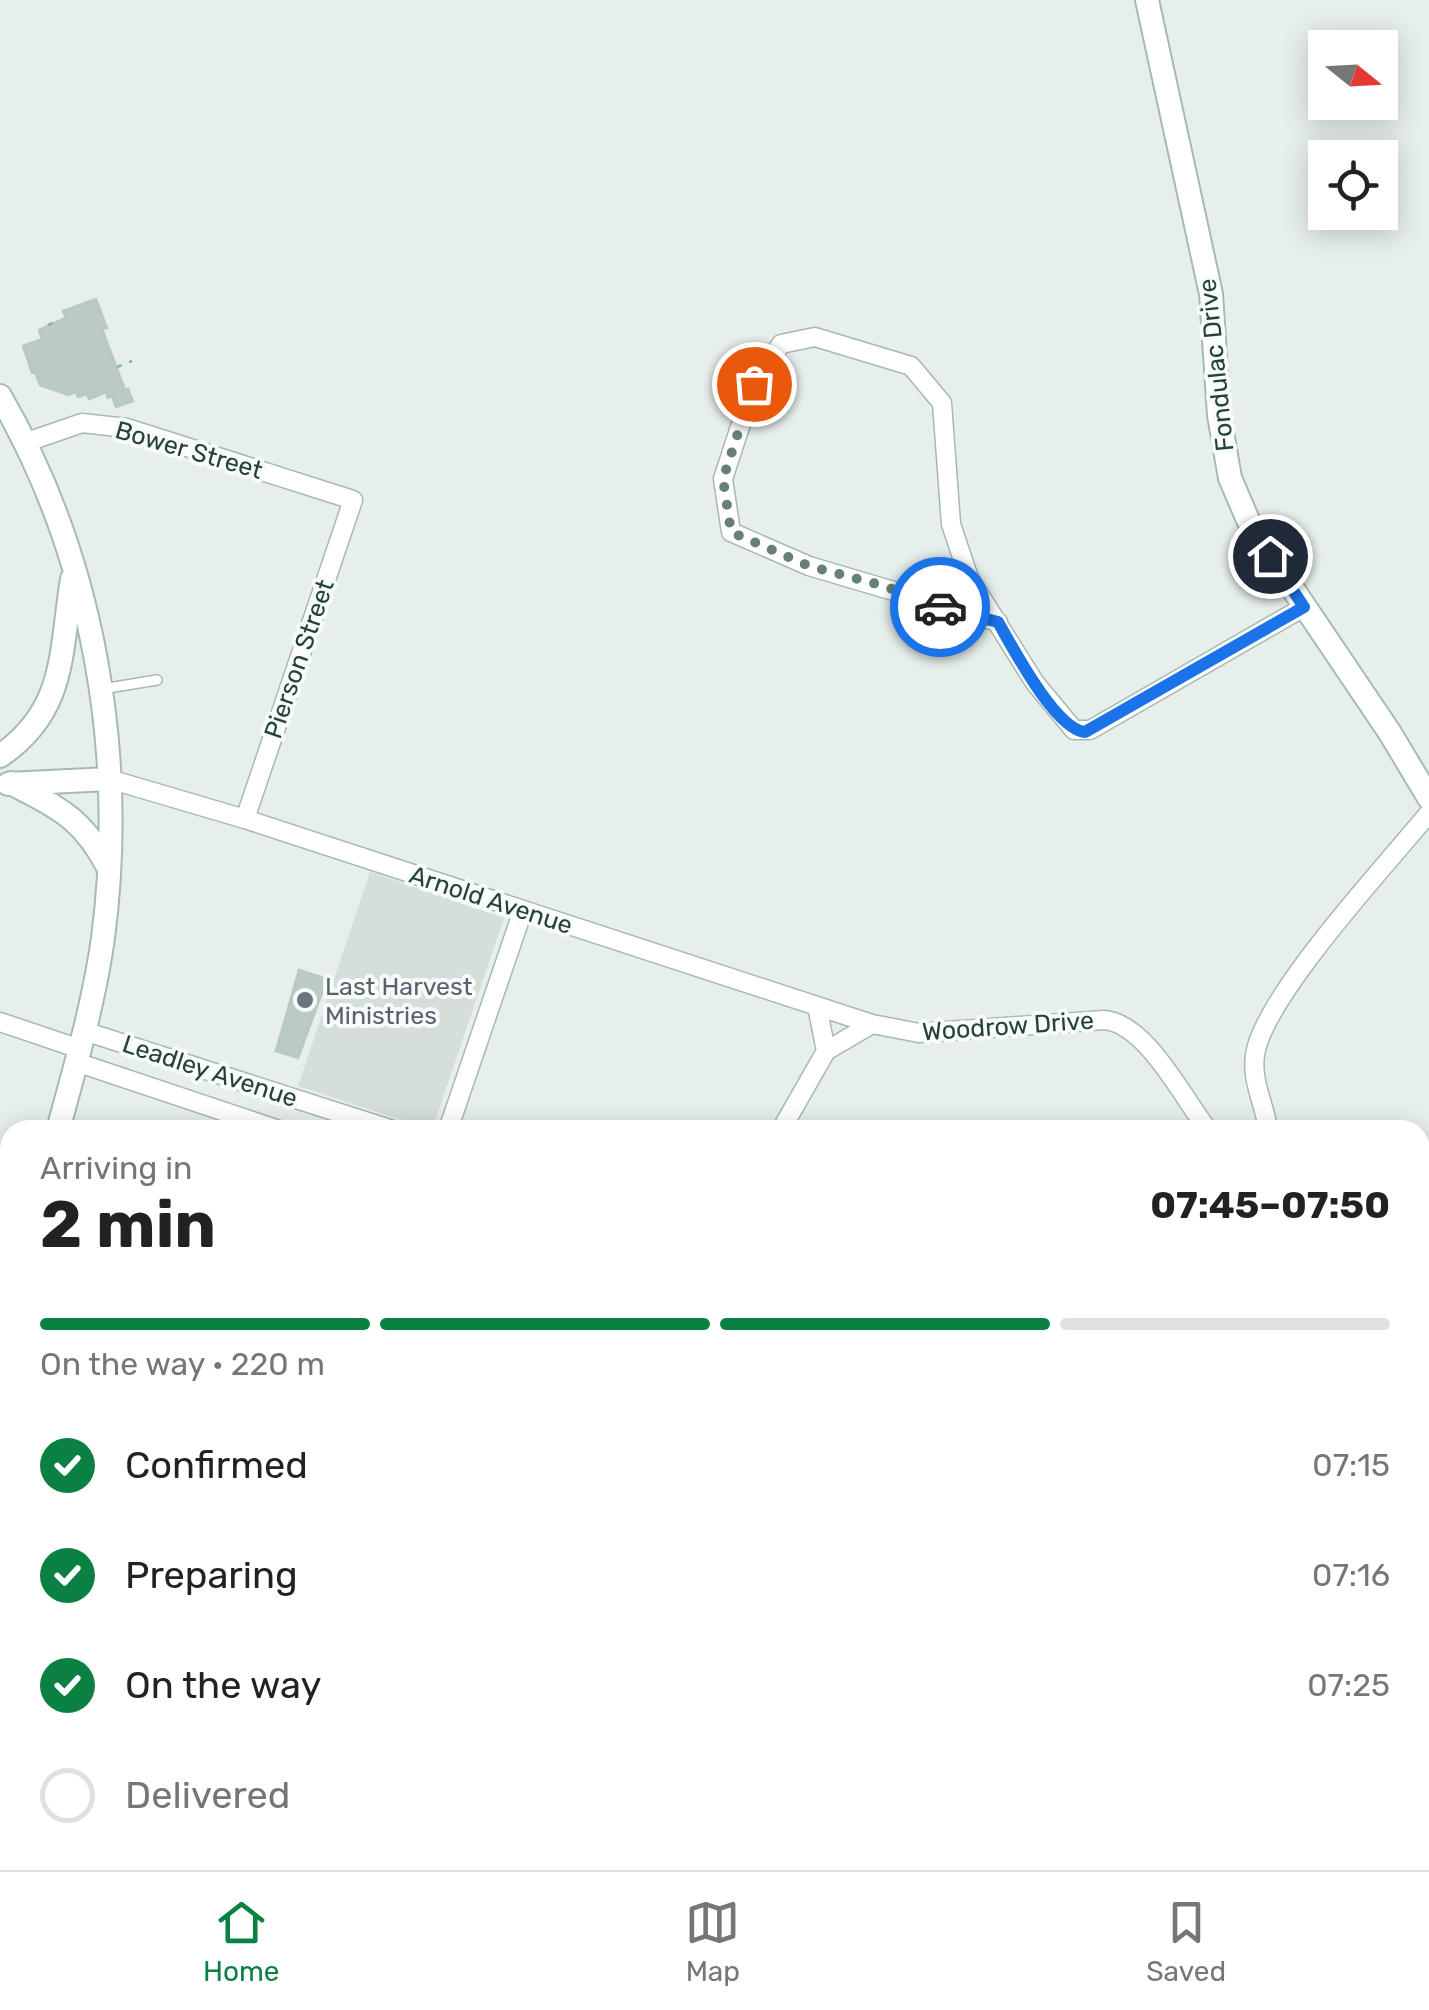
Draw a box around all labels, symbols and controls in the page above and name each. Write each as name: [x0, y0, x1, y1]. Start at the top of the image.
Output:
north arrow: [1308, 30, 1398, 120]
map controls: [1308, 30, 1398, 230]
button: locate: [1308, 140, 1398, 230]
street label: Fondulac Drive: [1193, 277, 1239, 453]
pin: [712, 342, 797, 427]
icon: bag: [727, 357, 782, 412]
street label: Bower Street: [112, 415, 266, 485]
pin: [1228, 514, 1313, 599]
icon: home: [1243, 529, 1298, 584]
courier: [890, 557, 990, 657]
street label: Pierson Street: [258, 575, 340, 742]
icon: car: [913, 580, 968, 635]
street label: Arnold Avenue: [406, 860, 576, 940]
place label: Last Harvest Ministries: [325, 972, 473, 1030]
marker: Last Harvest Ministries: [294, 989, 316, 1011]
street label: Woodrow Drive: [921, 1006, 1095, 1046]
street label: Leadley Avenue: [119, 1029, 301, 1113]
text: Arriving in: [40, 1149, 192, 1187]
text: 07:45–07:50: [1150, 1182, 1390, 1228]
text: 2 min: [40, 1186, 216, 1263]
text: On the way · 220 m: [40, 1345, 325, 1383]
icon: check: [40, 1438, 95, 1493]
text: Confirmed: [125, 1442, 308, 1488]
text: 07:15: [1312, 1446, 1390, 1484]
icon: check: [40, 1548, 95, 1603]
text: Preparing: [125, 1552, 298, 1598]
text: 07:16: [1312, 1556, 1390, 1594]
icon: check: [40, 1658, 95, 1713]
text: On the way: [125, 1662, 321, 1708]
text: 07:25: [1307, 1666, 1390, 1704]
text: Delivered: [125, 1772, 290, 1818]
tab: Home: [203, 1895, 280, 1988]
tab: Map: [685, 1895, 740, 1988]
tab: Saved: [1146, 1895, 1226, 1988]

